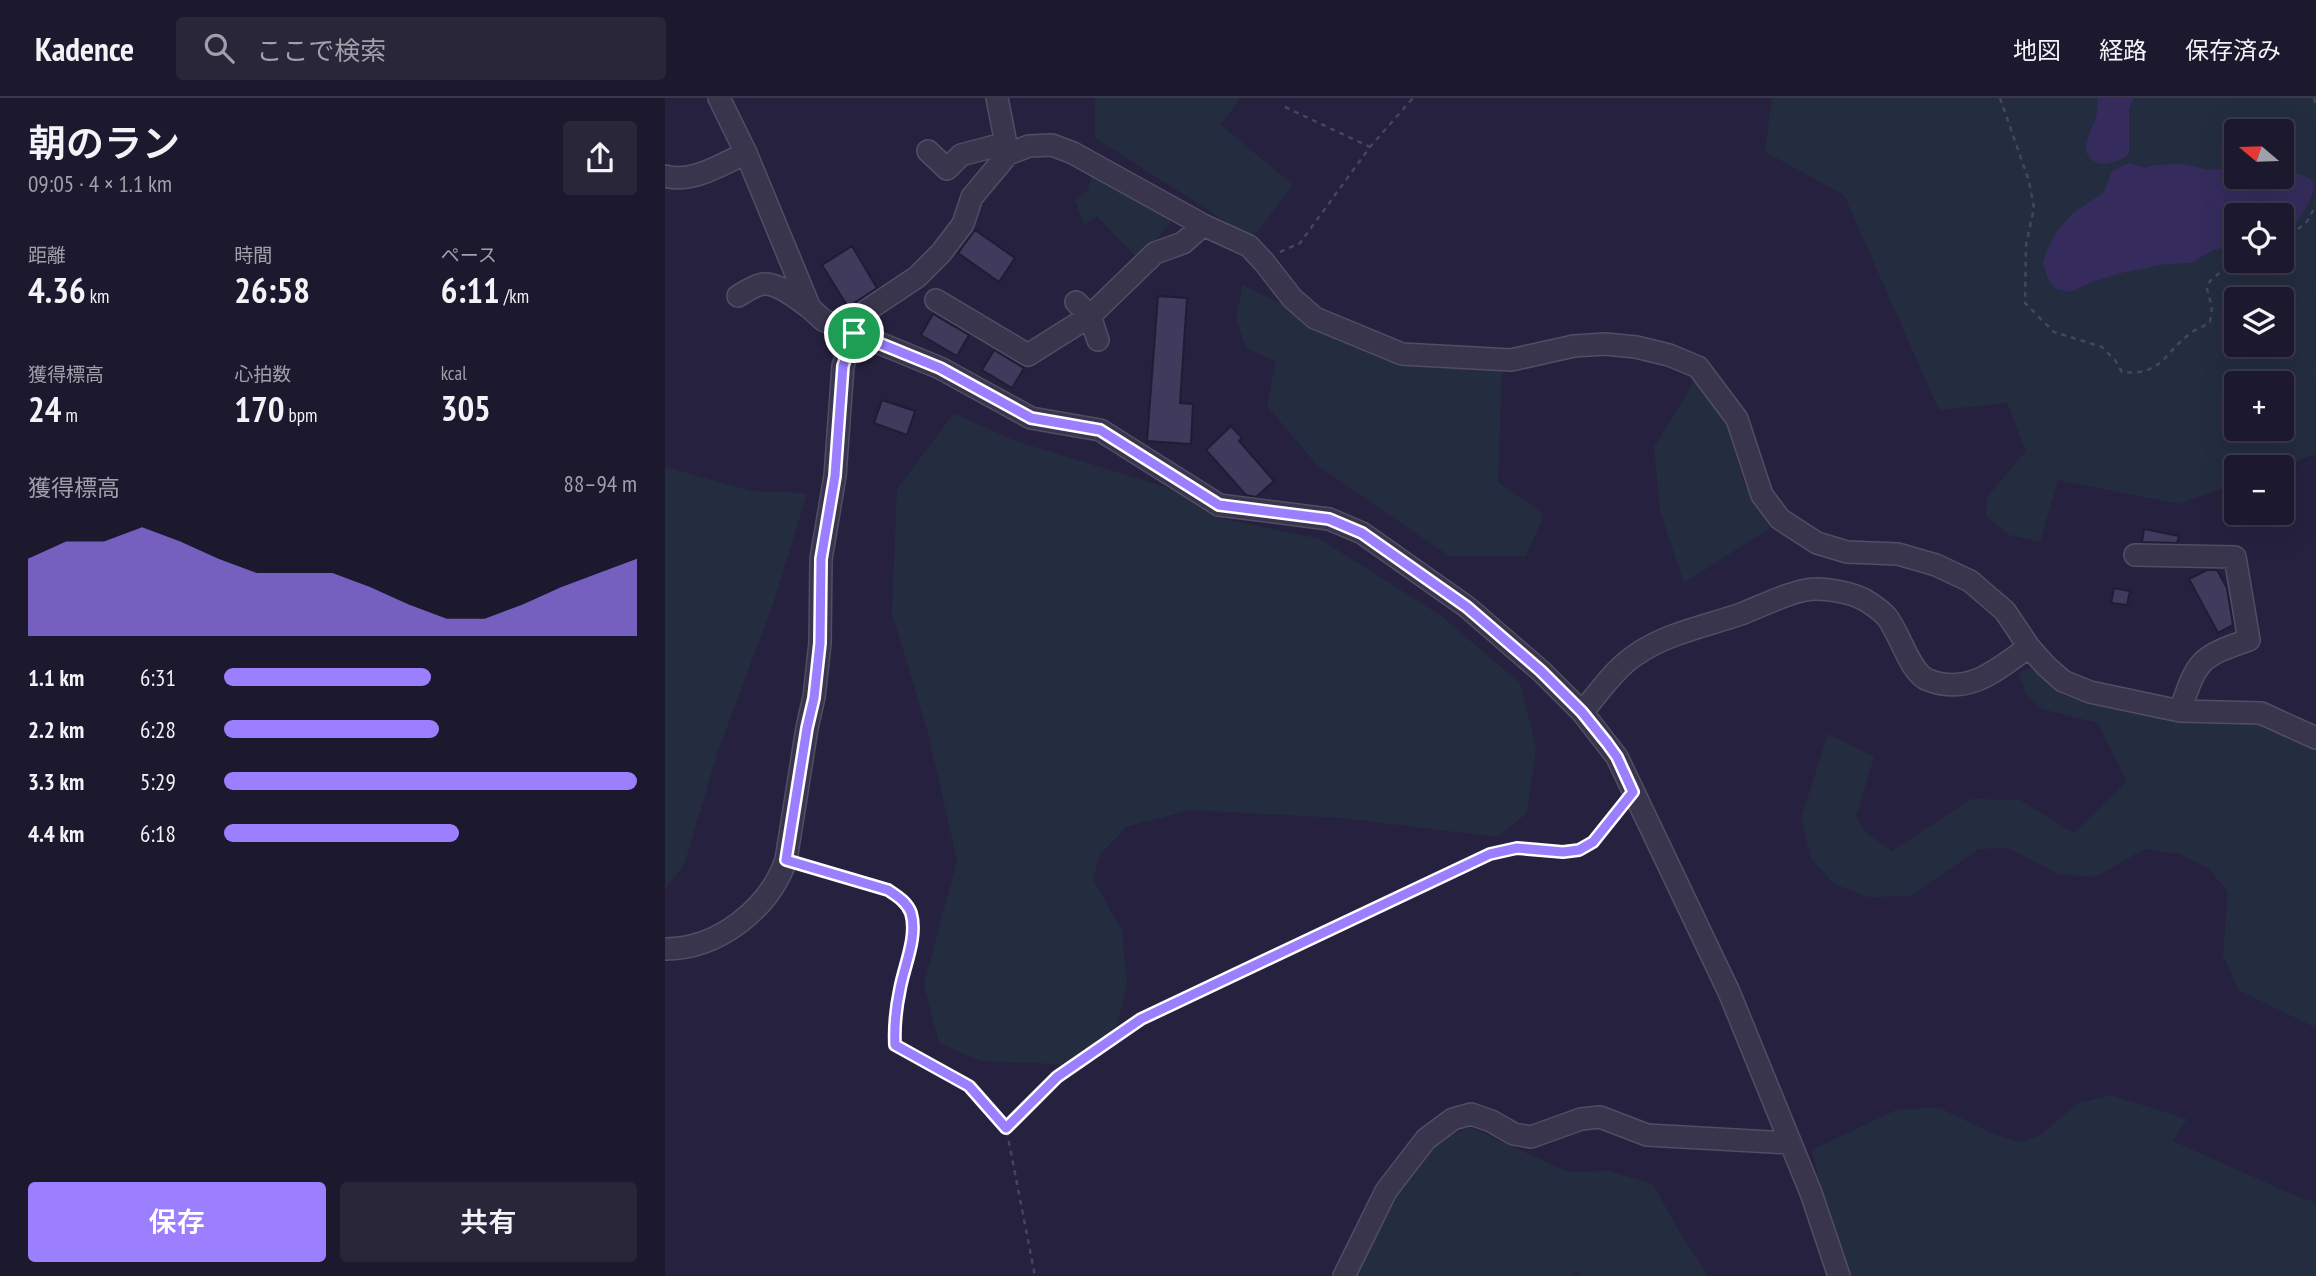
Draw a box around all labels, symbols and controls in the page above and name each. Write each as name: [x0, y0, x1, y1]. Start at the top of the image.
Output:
search box: [176, 17, 666, 80]
text: Kadence: [35, 27, 134, 70]
icon: search: [200, 29, 238, 67]
text: ここで検索: [256, 34, 386, 67]
text: 地図: [2013, 35, 2061, 66]
text: 経路: [2099, 35, 2147, 66]
text: 保存済み: [2185, 35, 2281, 66]
text: 朝のラン: [28, 118, 180, 167]
north arrow: [2224, 119, 2294, 189]
map controls: [2224, 119, 2294, 525]
button: share: [563, 121, 637, 195]
text: 09:05 · 4 × 1.1 km: [28, 169, 172, 198]
button: locate: [2224, 203, 2294, 273]
text: 距離: [28, 243, 66, 267]
text: 時間: [234, 243, 272, 267]
text: ペース: [441, 243, 497, 267]
text: 4.36: [28, 267, 86, 313]
text: 26:58: [234, 267, 310, 313]
text: 6:11: [441, 267, 500, 313]
text: km: [86, 284, 109, 308]
text: /km: [500, 284, 529, 308]
button: layers: [2224, 287, 2294, 357]
pin: [824, 303, 884, 363]
icon: arrive: [835, 314, 873, 352]
text: kcal: [441, 361, 467, 385]
text: 獲得標高: [28, 362, 104, 386]
text: 心拍数: [234, 362, 291, 386]
button: +: [2224, 371, 2294, 441]
text: 305: [441, 385, 491, 431]
text: 24: [28, 386, 61, 432]
text: 170: [234, 386, 285, 432]
text: m: [61, 403, 78, 427]
text: bpm: [285, 403, 317, 427]
button: −: [2224, 455, 2294, 525]
text: 88–94 m: [564, 469, 637, 498]
text: 獲得標高: [28, 473, 120, 502]
text: 1.1 km: [28, 663, 84, 692]
text: 6:31: [140, 663, 176, 692]
text: 2.2 km: [28, 715, 84, 744]
text: 6:28: [140, 715, 176, 744]
text: 3.3 km: [28, 767, 84, 796]
text: 5:29: [140, 767, 176, 796]
text: 4.4 km: [28, 819, 84, 848]
text: 6:18: [140, 819, 176, 848]
button: 保存: [28, 1182, 326, 1262]
button: 共有: [340, 1182, 637, 1262]

